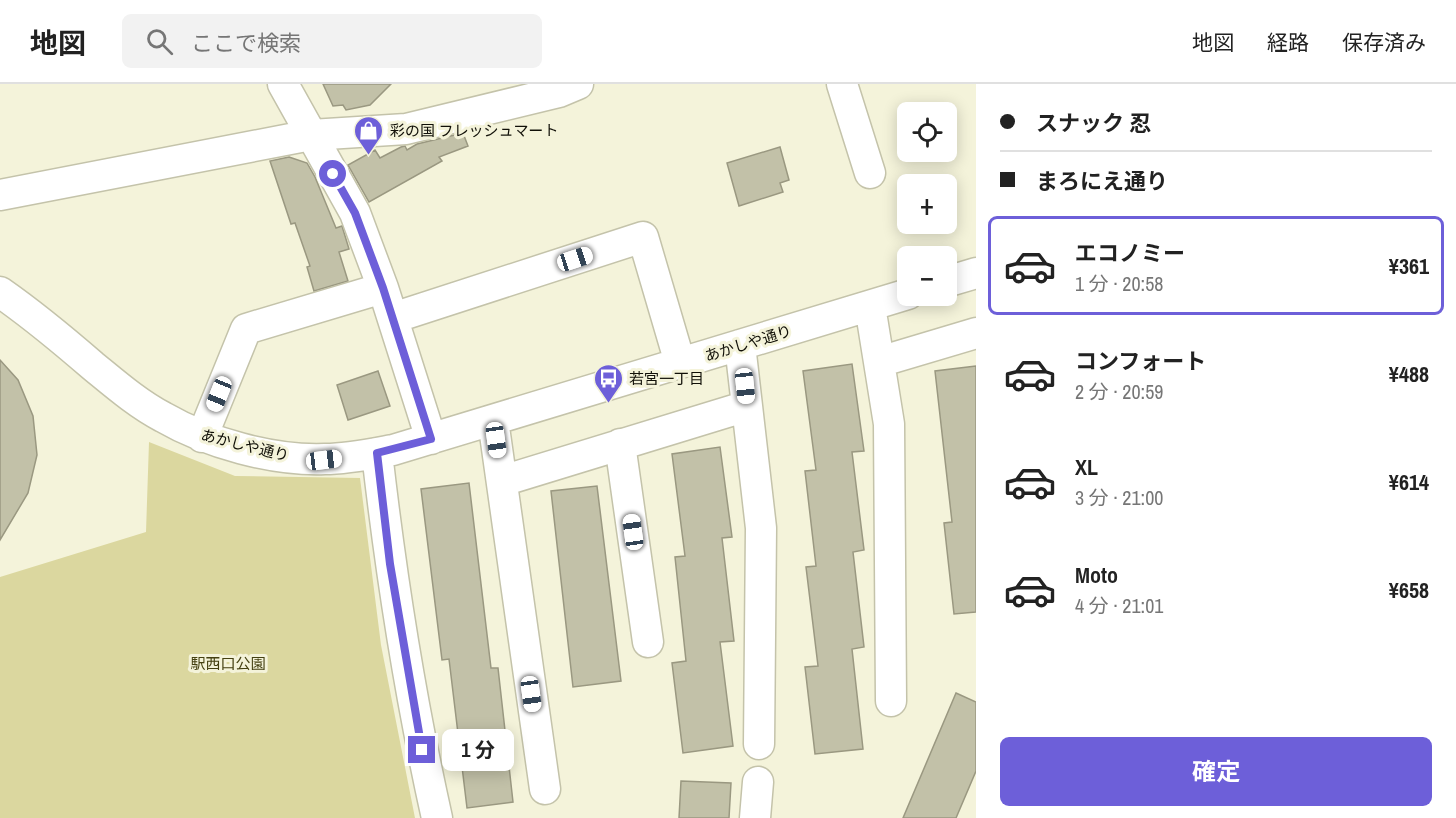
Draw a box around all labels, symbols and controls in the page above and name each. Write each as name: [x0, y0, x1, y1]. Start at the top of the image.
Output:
search box: [122, 14, 542, 68]
text: 地図: [30, 24, 86, 62]
icon: search: [143, 25, 176, 58]
text: ここで検索: [191, 28, 301, 58]
text: 地図: [1192, 28, 1234, 57]
text: 経路: [1267, 28, 1309, 57]
text: 保存済み: [1342, 28, 1426, 57]
map controls: [897, 102, 957, 306]
button: locate: [897, 102, 957, 162]
text: スナック 忍: [1036, 108, 1151, 138]
shop icon: 彩の国 フレッシュマート: [353, 114, 385, 156]
place label: 彩の国 フレッシュマート: [390, 120, 558, 141]
route start: [319, 160, 346, 187]
text: まろにえ通り: [1036, 166, 1168, 196]
button: +: [897, 174, 957, 234]
text: エコノミー: [1075, 238, 1185, 268]
icon: car: [1003, 239, 1057, 293]
car: [555, 245, 595, 273]
button: −: [897, 246, 957, 306]
text: ¥361: [1389, 251, 1429, 281]
text: 1 分 · 20:58: [1075, 270, 1163, 297]
street label: あかしや通り: [702, 320, 794, 366]
text: コンフォート: [1075, 346, 1206, 376]
icon: car: [1003, 347, 1057, 401]
text: ¥488: [1389, 359, 1429, 389]
bus stop icon: 若宮一丁目: [592, 362, 624, 404]
car: [734, 367, 756, 405]
place label: 若宮一丁目: [629, 368, 704, 389]
car: [204, 374, 234, 414]
text: 2 分 · 20:59: [1075, 378, 1163, 405]
car: [485, 421, 507, 459]
street label: あかしや通り: [199, 424, 291, 466]
car: [305, 449, 343, 471]
text: XL: [1075, 452, 1098, 482]
icon: car: [1003, 455, 1057, 509]
text: ¥614: [1389, 467, 1429, 497]
text: 3 分 · 21:00: [1075, 484, 1163, 511]
car: [622, 513, 644, 551]
text: Moto: [1075, 560, 1118, 590]
icon: car: [1003, 563, 1057, 617]
text: ¥658: [1389, 575, 1429, 605]
text: 4 分 · 21:01: [1075, 592, 1163, 619]
park label: 駅西口公園: [190, 653, 266, 674]
car: [520, 675, 542, 713]
callout: 1 分: [443, 729, 515, 771]
route end: [408, 736, 435, 763]
text: 1 分: [461, 736, 495, 763]
button: 確定: [1000, 737, 1432, 806]

